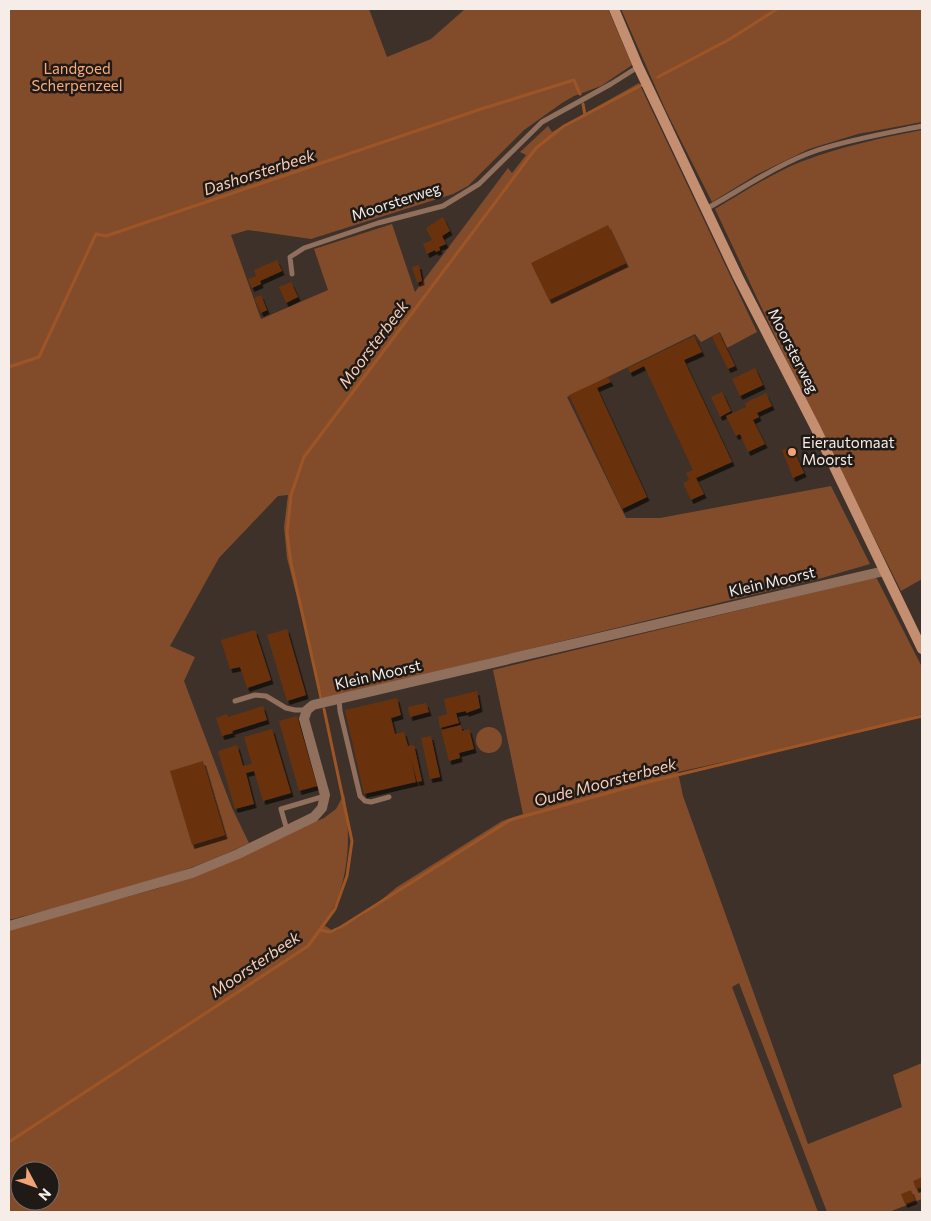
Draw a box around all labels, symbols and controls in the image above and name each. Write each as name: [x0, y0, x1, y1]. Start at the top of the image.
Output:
park label: Landgoed Scherpenzeel: [31, 59, 123, 94]
water label: Dashorsterbeek: [201, 144, 317, 198]
street label: Moorsterweg: [349, 178, 442, 224]
water label: Moorsterbeek: [334, 296, 412, 391]
street label: Moorsterweg: [765, 305, 823, 396]
place label: Eierautomaat Moorst: [802, 433, 895, 468]
marker: Eierautomaat Moorst: [786, 446, 798, 458]
street label: Klein Moorst: [727, 562, 817, 600]
street label: Klein Moorst: [333, 655, 423, 693]
water label: Oude Moorsterbeek: [532, 753, 679, 810]
water label: Moorsterbeek: [206, 926, 303, 1001]
north arrow: [10, 1161, 60, 1211]
text: N: [35, 1185, 55, 1204]

